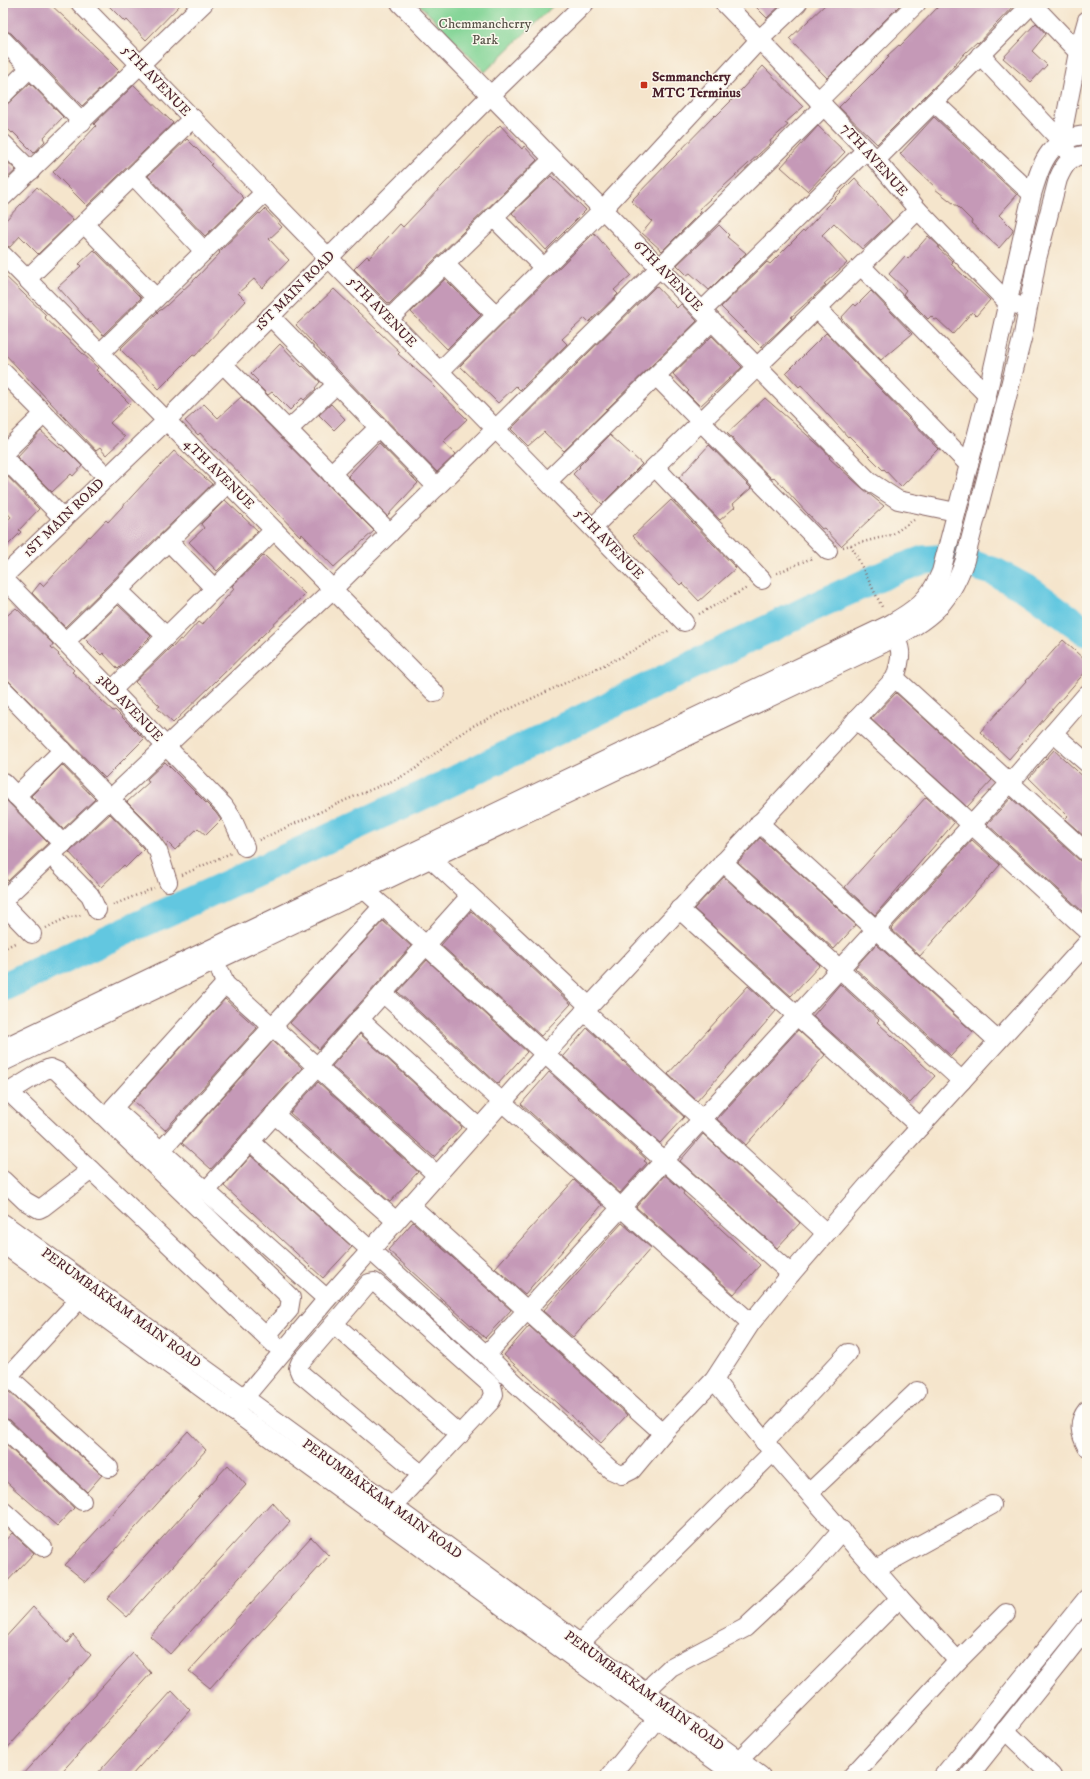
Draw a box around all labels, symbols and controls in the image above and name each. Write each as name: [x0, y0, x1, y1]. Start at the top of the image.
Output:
park label: Chemmancherry Park: [439, 15, 532, 49]
street label: 5TH AVENUE: [118, 42, 194, 120]
place label: Semmanchery MTC Terminus: [652, 68, 741, 102]
marker: Semmanchery MTC Terminus: [639, 80, 649, 90]
street label: 7TH AVENUE: [836, 120, 912, 200]
street label: 6TH AVENUE: [630, 237, 707, 315]
street label: 1ST MAIN ROAD: [251, 247, 339, 335]
street label: 5TH AVENUE: [344, 273, 420, 351]
street label: 4TH AVENUE: [180, 435, 258, 513]
street label: 1ST MAIN ROAD: [19, 475, 109, 561]
street label: 5TH AVENUE: [571, 505, 647, 583]
street label: 3RD AVENUE: [93, 670, 167, 746]
street label: PERUMBAKKAM MAIN ROAD: [38, 1244, 204, 1372]
street label: PERUMBAKKAM MAIN ROAD: [299, 1435, 465, 1563]
street label: PERUMBAKKAM MAIN ROAD: [561, 1627, 727, 1755]

